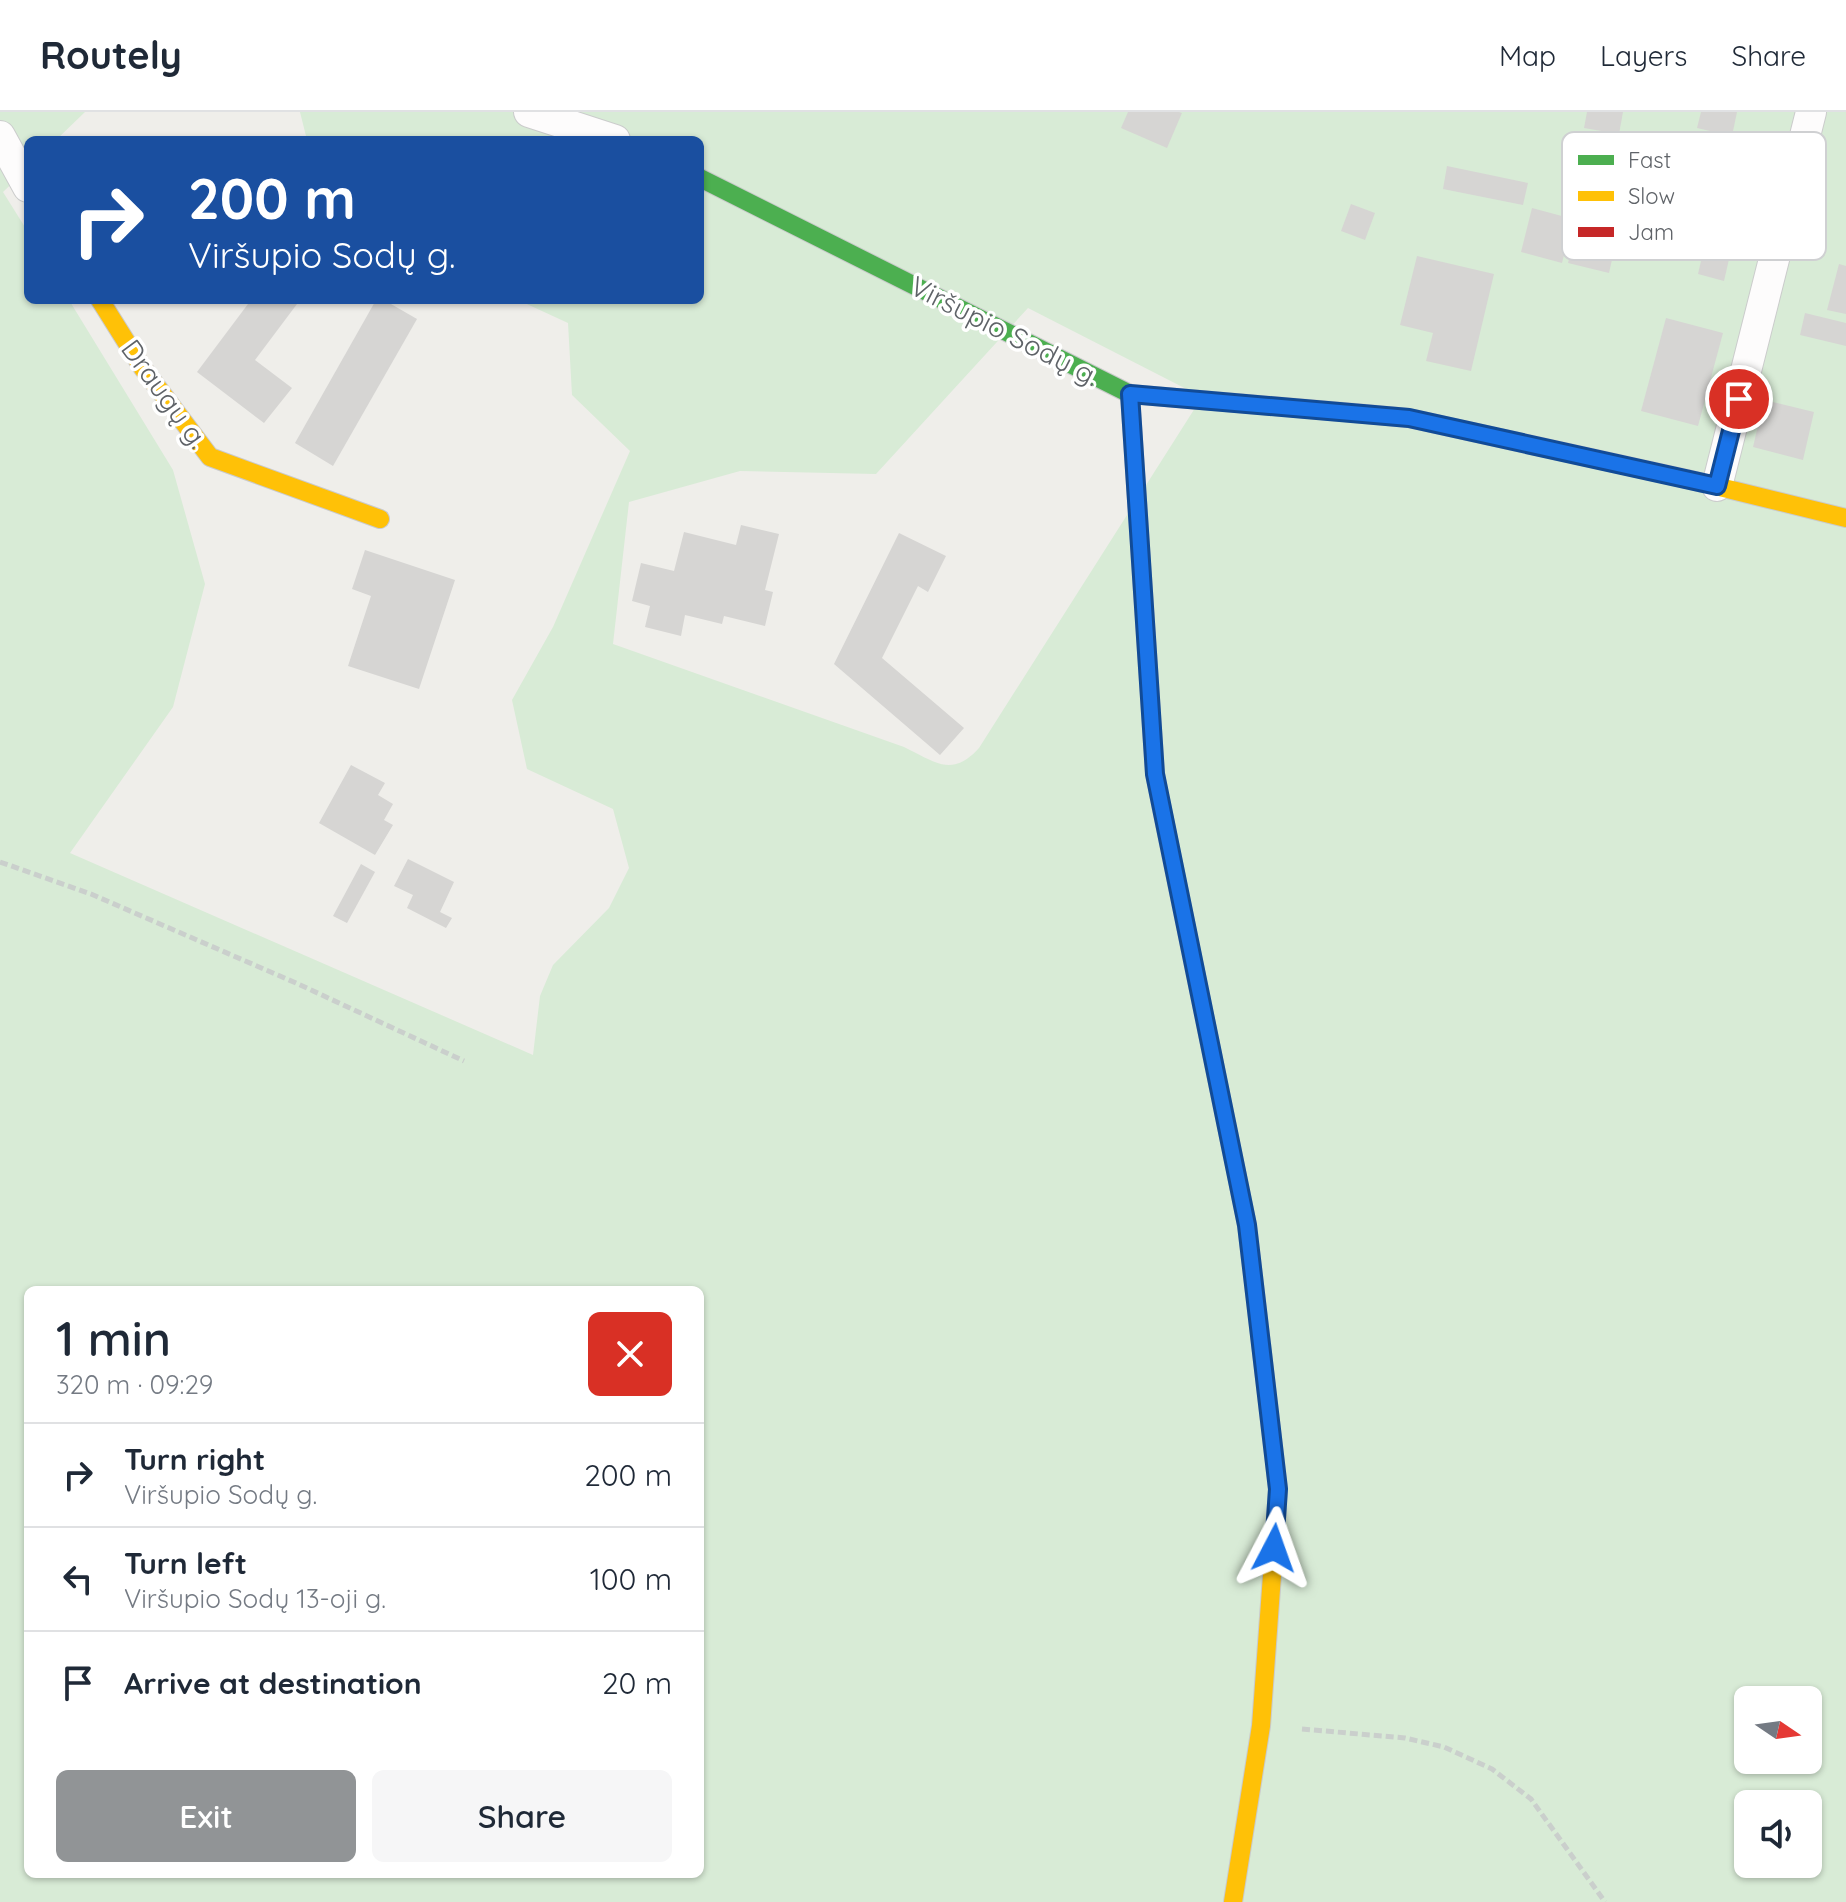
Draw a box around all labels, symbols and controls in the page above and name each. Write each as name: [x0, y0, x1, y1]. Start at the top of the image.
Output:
text: Routely: [40, 31, 182, 79]
text: Map: [1499, 38, 1556, 73]
text: Layers: [1600, 38, 1687, 73]
text: Share: [1731, 38, 1806, 73]
legend: [1562, 132, 1826, 260]
text: Fast: [1628, 146, 1671, 174]
text: 200 m: [188, 163, 356, 233]
icon: right: [56, 168, 160, 272]
text: Slow: [1628, 182, 1675, 210]
text: Jam: [1628, 218, 1674, 246]
text: Viršupio Sodų g.: [188, 232, 456, 277]
street label: Viršupio Sodų g.: [905, 268, 1106, 393]
street label: Draugų g.: [114, 332, 217, 455]
pin: [1705, 365, 1773, 433]
icon: arrive: [1717, 377, 1761, 421]
text: 1 min: [56, 1308, 171, 1368]
button: close: [588, 1312, 672, 1396]
text: 320 m · 09:29: [56, 1368, 213, 1401]
text: Turn right: [124, 1440, 265, 1478]
icon: right: [56, 1453, 100, 1497]
text: 200 m: [584, 1456, 672, 1494]
text: Viršupio Sodų g.: [124, 1478, 317, 1511]
position arrow: [1232, 1506, 1316, 1590]
text: Turn left: [124, 1544, 247, 1582]
icon: left: [56, 1557, 100, 1601]
text: 100 m: [590, 1560, 672, 1598]
text: Viršupio Sodų 13-oji g.: [124, 1582, 386, 1615]
icon: arrive: [56, 1661, 100, 1705]
text: Arrive at destination: [124, 1664, 422, 1702]
text: 20 m: [602, 1664, 672, 1702]
north arrow: [1734, 1686, 1822, 1774]
map controls: [1734, 1686, 1822, 1878]
button: Exit: [56, 1770, 356, 1862]
button: Share: [372, 1770, 672, 1862]
button: sound: [1734, 1790, 1822, 1878]

